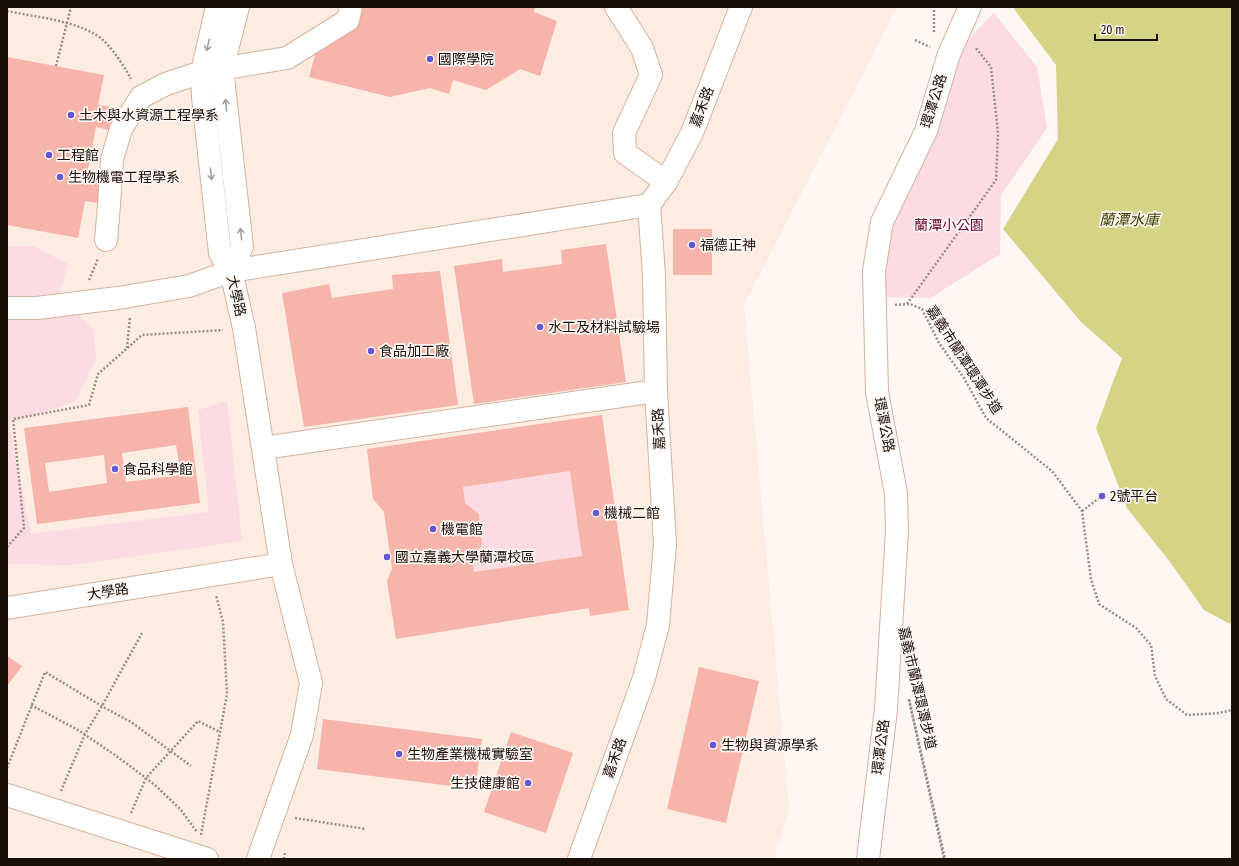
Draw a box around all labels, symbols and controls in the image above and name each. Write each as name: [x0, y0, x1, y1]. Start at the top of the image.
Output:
scale bar: [1095, 16, 1157, 42]
text: 20 m: [1101, 23, 1125, 37]
one-way arrow: [204, 38, 211, 51]
place label: 國際學院: [438, 51, 494, 68]
marker: 國際學院: [425, 54, 435, 64]
street label: 環潭公路: [918, 72, 950, 130]
street label: 嘉禾路: [687, 84, 717, 130]
one-way arrow: [222, 99, 230, 112]
place label: 土木與水資源工程學系: [79, 107, 219, 124]
marker: 土木與水資源工程學系: [66, 110, 76, 120]
place label: 工程館: [57, 147, 99, 164]
marker: 工程館: [44, 150, 54, 160]
one-way arrow: [207, 167, 215, 180]
place label: 生物機電工程學系: [68, 169, 180, 186]
marker: 生物機電工程學系: [55, 172, 65, 182]
water label: 蘭潭水庫: [1099, 211, 1162, 229]
park label: 蘭潭小公園: [914, 217, 984, 234]
one-way arrow: [237, 228, 244, 241]
place label: 福德正神: [700, 237, 756, 254]
marker: 福德正神: [687, 240, 697, 250]
street label: 大學路: [223, 274, 249, 318]
street label: 嘉義市蘭潭環潭步道: [923, 303, 1005, 417]
place label: 水工及材料試驗場: [548, 319, 660, 336]
marker: 水工及材料試驗場: [535, 322, 545, 332]
place label: 食品加工廠: [379, 343, 449, 360]
marker: 食品加工廠: [366, 346, 376, 356]
street label: 環潭公路: [870, 396, 898, 454]
street label: 嘉禾路: [649, 408, 669, 450]
place label: 食品科學館: [123, 461, 193, 478]
marker: 食品科學館: [110, 464, 120, 474]
place label: 2號平台: [1110, 488, 1158, 505]
marker: 2號平台: [1097, 491, 1107, 501]
place label: 機械二館: [604, 505, 660, 522]
marker: 機械二館: [591, 508, 601, 518]
place label: 機電館: [441, 521, 483, 538]
marker: 機電館: [428, 524, 438, 534]
place label: 國立嘉義大學蘭潭校區: [395, 549, 535, 566]
marker: 國立嘉義大學蘭潭校區: [382, 552, 392, 562]
street label: 大學路: [86, 580, 130, 604]
street label: 嘉義市蘭潭環潭步道: [895, 625, 939, 751]
street label: 環潭公路: [869, 718, 893, 776]
street label: 嘉禾路: [600, 735, 630, 781]
place label: 生物與資源學系: [721, 737, 819, 754]
marker: 生物與資源學系: [708, 740, 718, 750]
place label: 生物產業機械實驗室: [407, 746, 533, 763]
marker: 生物產業機械實驗室: [394, 749, 404, 759]
place label: 生技健康館: [450, 775, 520, 792]
marker: 生技健康館: [523, 778, 533, 788]

